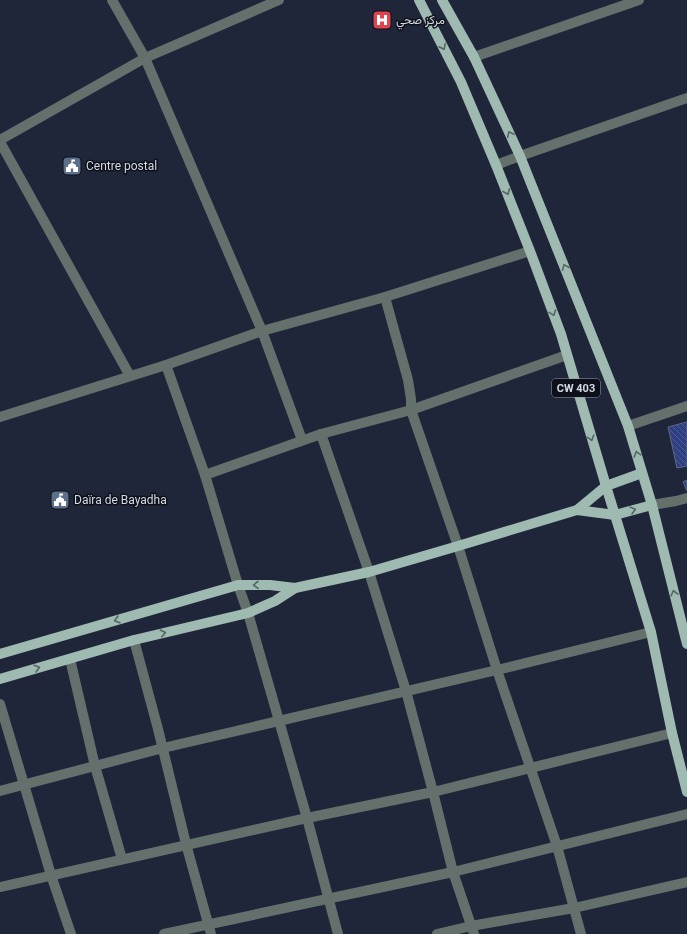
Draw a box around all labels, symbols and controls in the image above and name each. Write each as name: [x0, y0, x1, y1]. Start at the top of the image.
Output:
hospital icon: مركز صحي: [371, 9, 393, 31]
place label: مركز صحي: [396, 13, 445, 30]
one-way arrow: [438, 43, 446, 51]
one-way arrow: [507, 131, 515, 139]
public building icon: Centre postal: [61, 155, 83, 177]
place label: Centre postal: [86, 159, 157, 173]
one-way arrow: [502, 188, 510, 195]
one-way arrow: [561, 264, 569, 271]
one-way arrow: [549, 310, 557, 317]
road number: CW 403: [552, 379, 600, 397]
one-way arrow: [586, 434, 595, 441]
one-way arrow: [633, 451, 642, 458]
public building icon: Daïra de Bayadha: [49, 489, 71, 511]
place label: Daïra de Bayadha: [74, 493, 167, 507]
one-way arrow: [630, 506, 637, 515]
one-way arrow: [253, 581, 259, 589]
one-way arrow: [670, 590, 679, 597]
one-way arrow: [114, 615, 121, 624]
one-way arrow: [160, 630, 166, 638]
one-way arrow: [34, 664, 41, 673]

